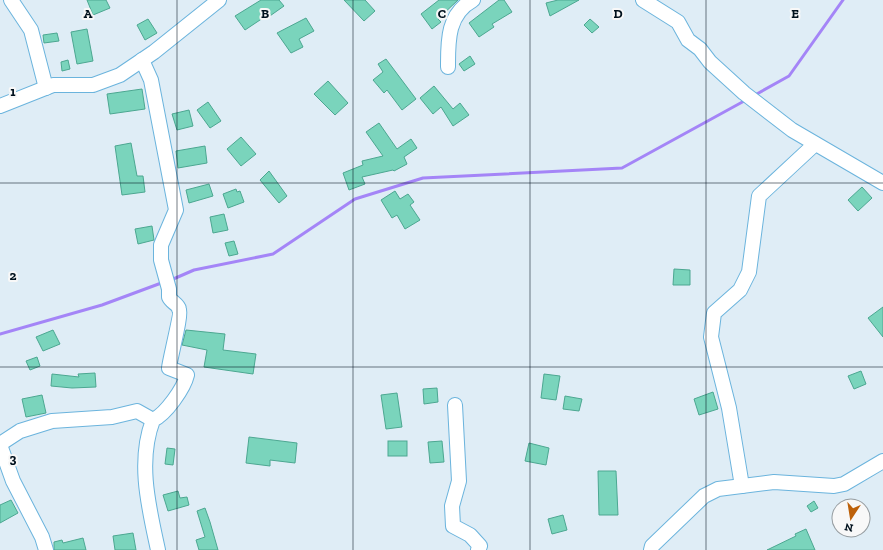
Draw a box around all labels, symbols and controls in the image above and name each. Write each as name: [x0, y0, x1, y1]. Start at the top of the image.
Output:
text: A: [84, 6, 93, 21]
text: B: [261, 6, 269, 21]
text: C: [438, 6, 446, 21]
text: D: [613, 6, 623, 21]
text: E: [791, 6, 799, 21]
text: 1: [10, 84, 16, 99]
text: 2: [10, 268, 17, 283]
text: 3: [10, 451, 17, 466]
north arrow: [831, 498, 871, 538]
text: N: [843, 520, 854, 535]

